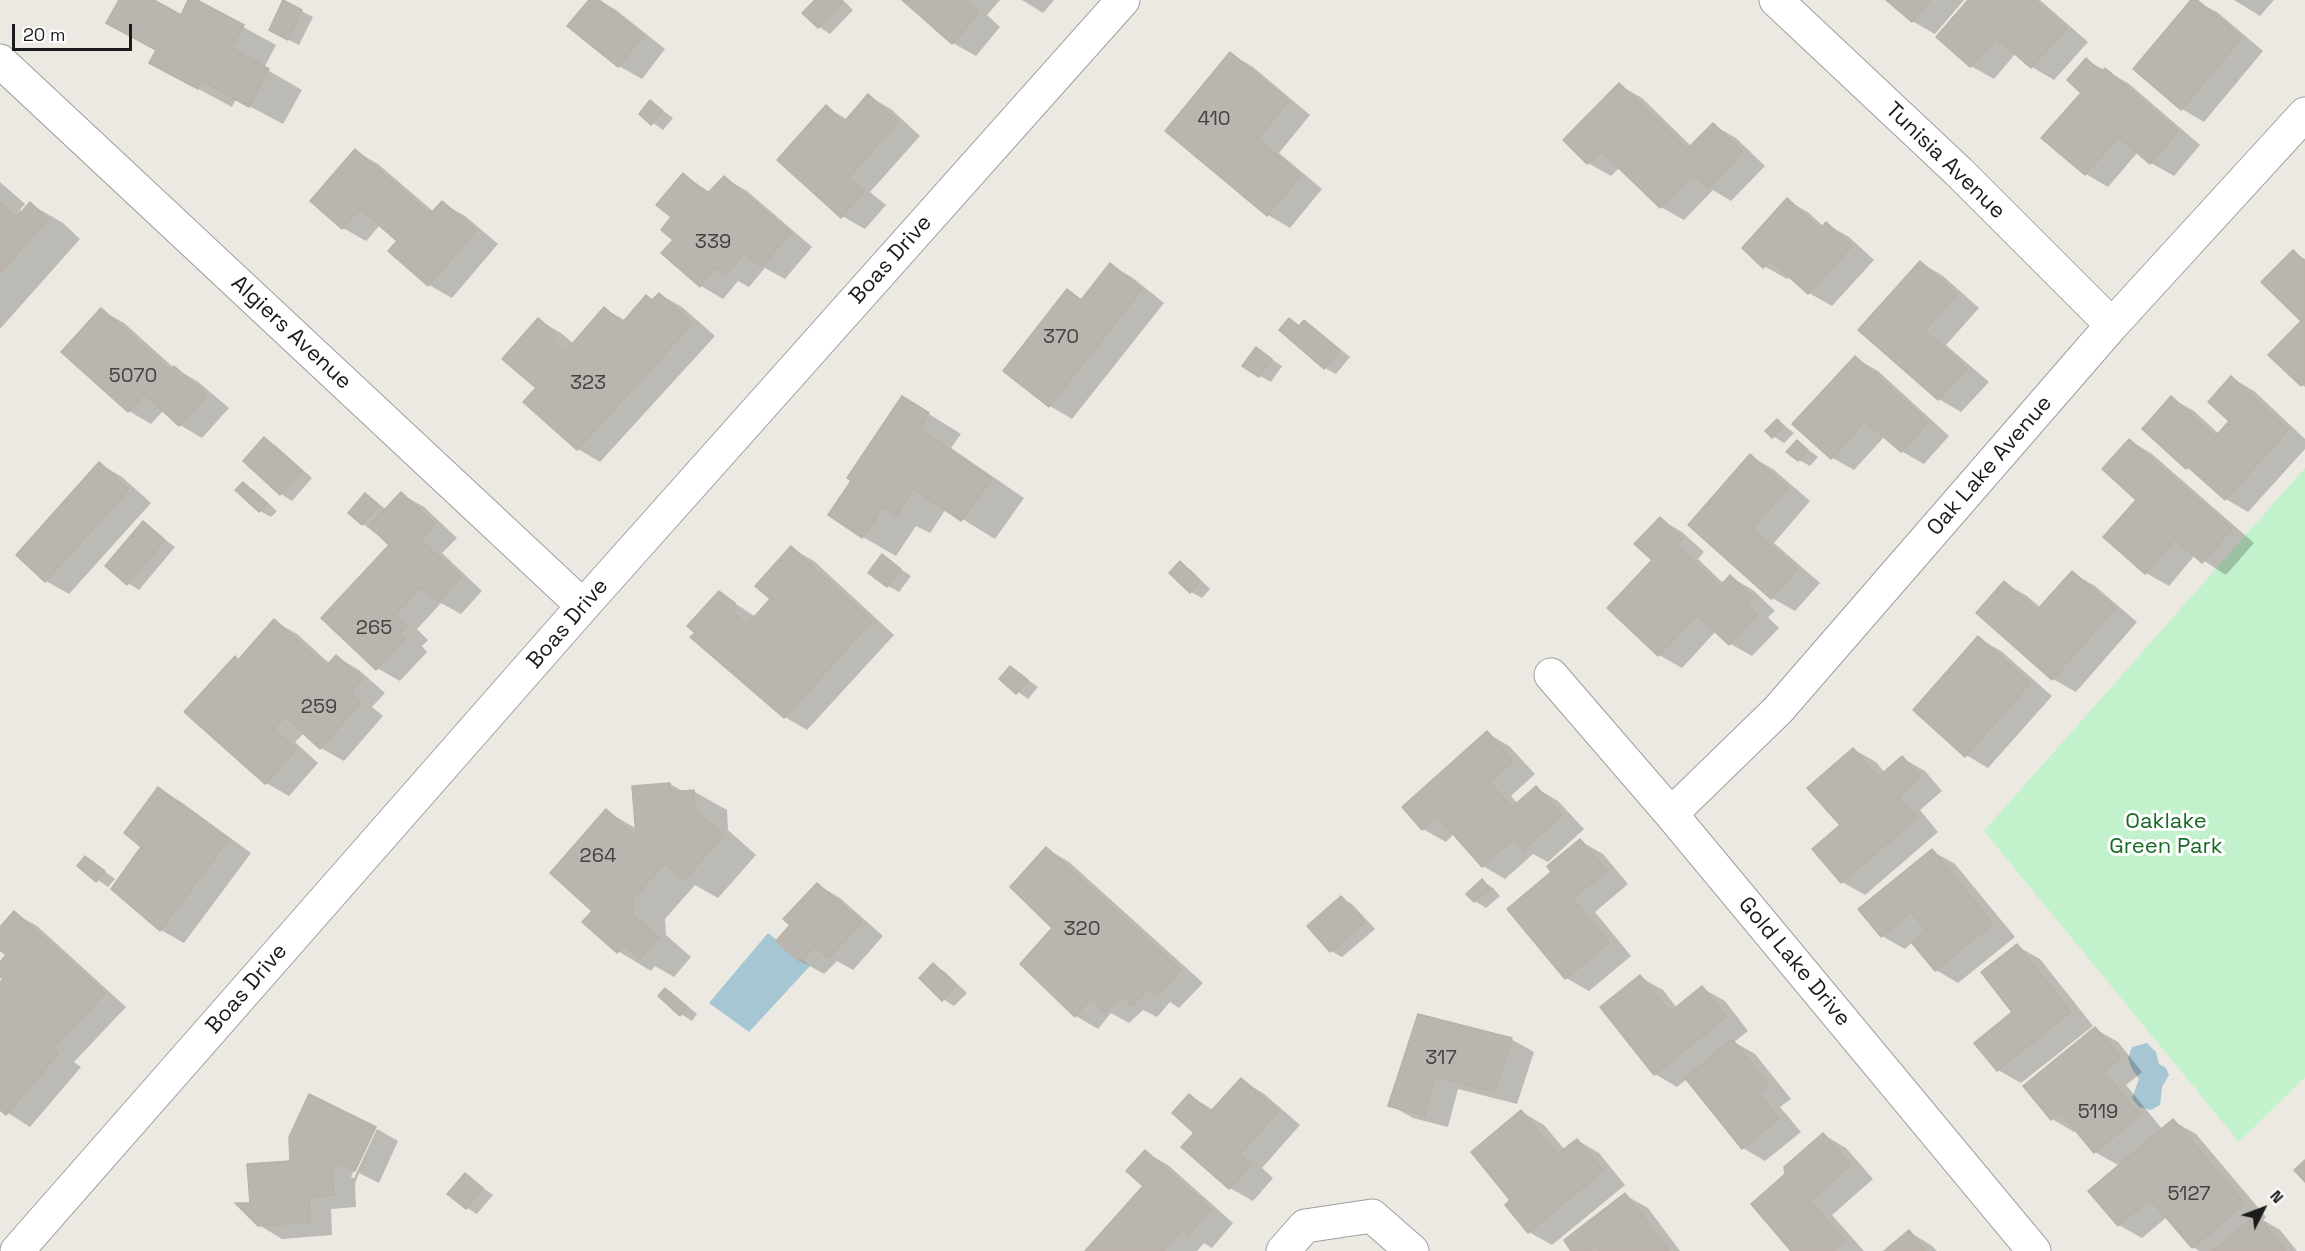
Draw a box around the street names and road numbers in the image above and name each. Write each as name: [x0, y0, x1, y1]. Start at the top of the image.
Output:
street label: Tunisia Avenue: [1880, 97, 2010, 225]
street label: Boas Drive: [844, 210, 938, 310]
street label: Algiers Avenue: [225, 271, 357, 395]
street label: Oak Lake Avenue: [1922, 390, 2058, 542]
street label: Boas Drive: [522, 574, 614, 674]
street label: Gold Lake Drive: [1732, 892, 1856, 1032]
street label: Boas Drive: [201, 939, 293, 1039]

